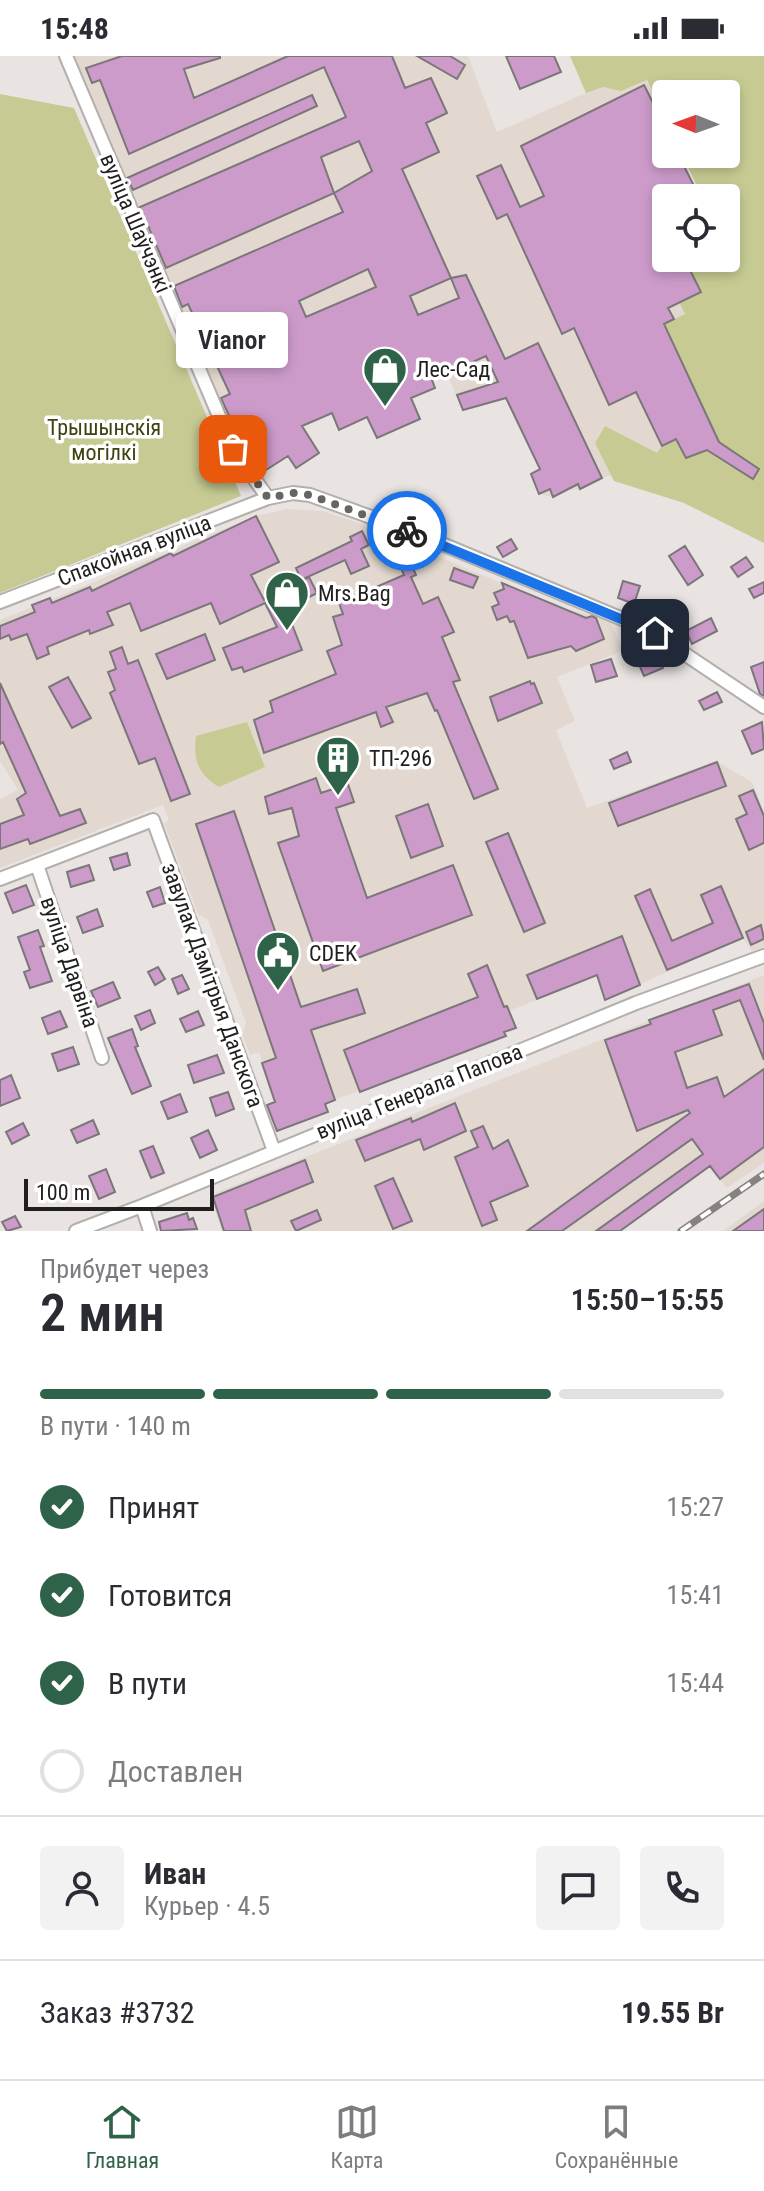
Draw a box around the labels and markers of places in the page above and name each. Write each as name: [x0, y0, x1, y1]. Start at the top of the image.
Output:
callout: Vianor: [177, 313, 289, 369]
shop icon: Лес-Сад: [361, 345, 409, 408]
place label: Лес-Сад: [416, 357, 490, 382]
pin: [199, 415, 267, 483]
shop icon: Mrs.Bag: [263, 569, 311, 632]
place label: Mrs.Bag: [318, 581, 391, 606]
pin: [621, 599, 689, 667]
building icon: ТП-296: [314, 734, 362, 797]
place label: ТП-296: [369, 746, 432, 771]
public building icon: CDEK: [254, 929, 302, 992]
place label: CDEK: [309, 941, 357, 966]

